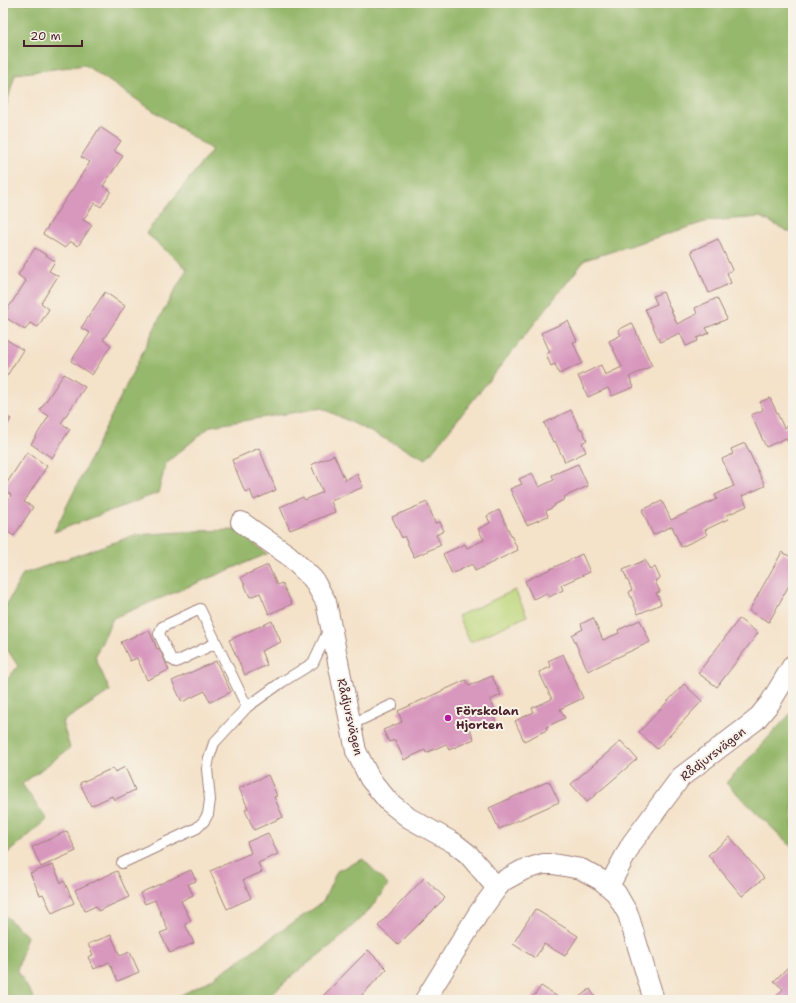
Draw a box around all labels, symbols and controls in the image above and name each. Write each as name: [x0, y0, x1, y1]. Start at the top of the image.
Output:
scale bar: [24, 22, 82, 48]
text: 20 m: [30, 28, 61, 44]
street label: Rådjursvägen: [333, 677, 367, 757]
place label: Förskolan Hjorten: [456, 703, 519, 733]
marker: Förskolan Hjorten: [443, 713, 453, 723]
street label: Rådjursvägen: [677, 723, 749, 785]

